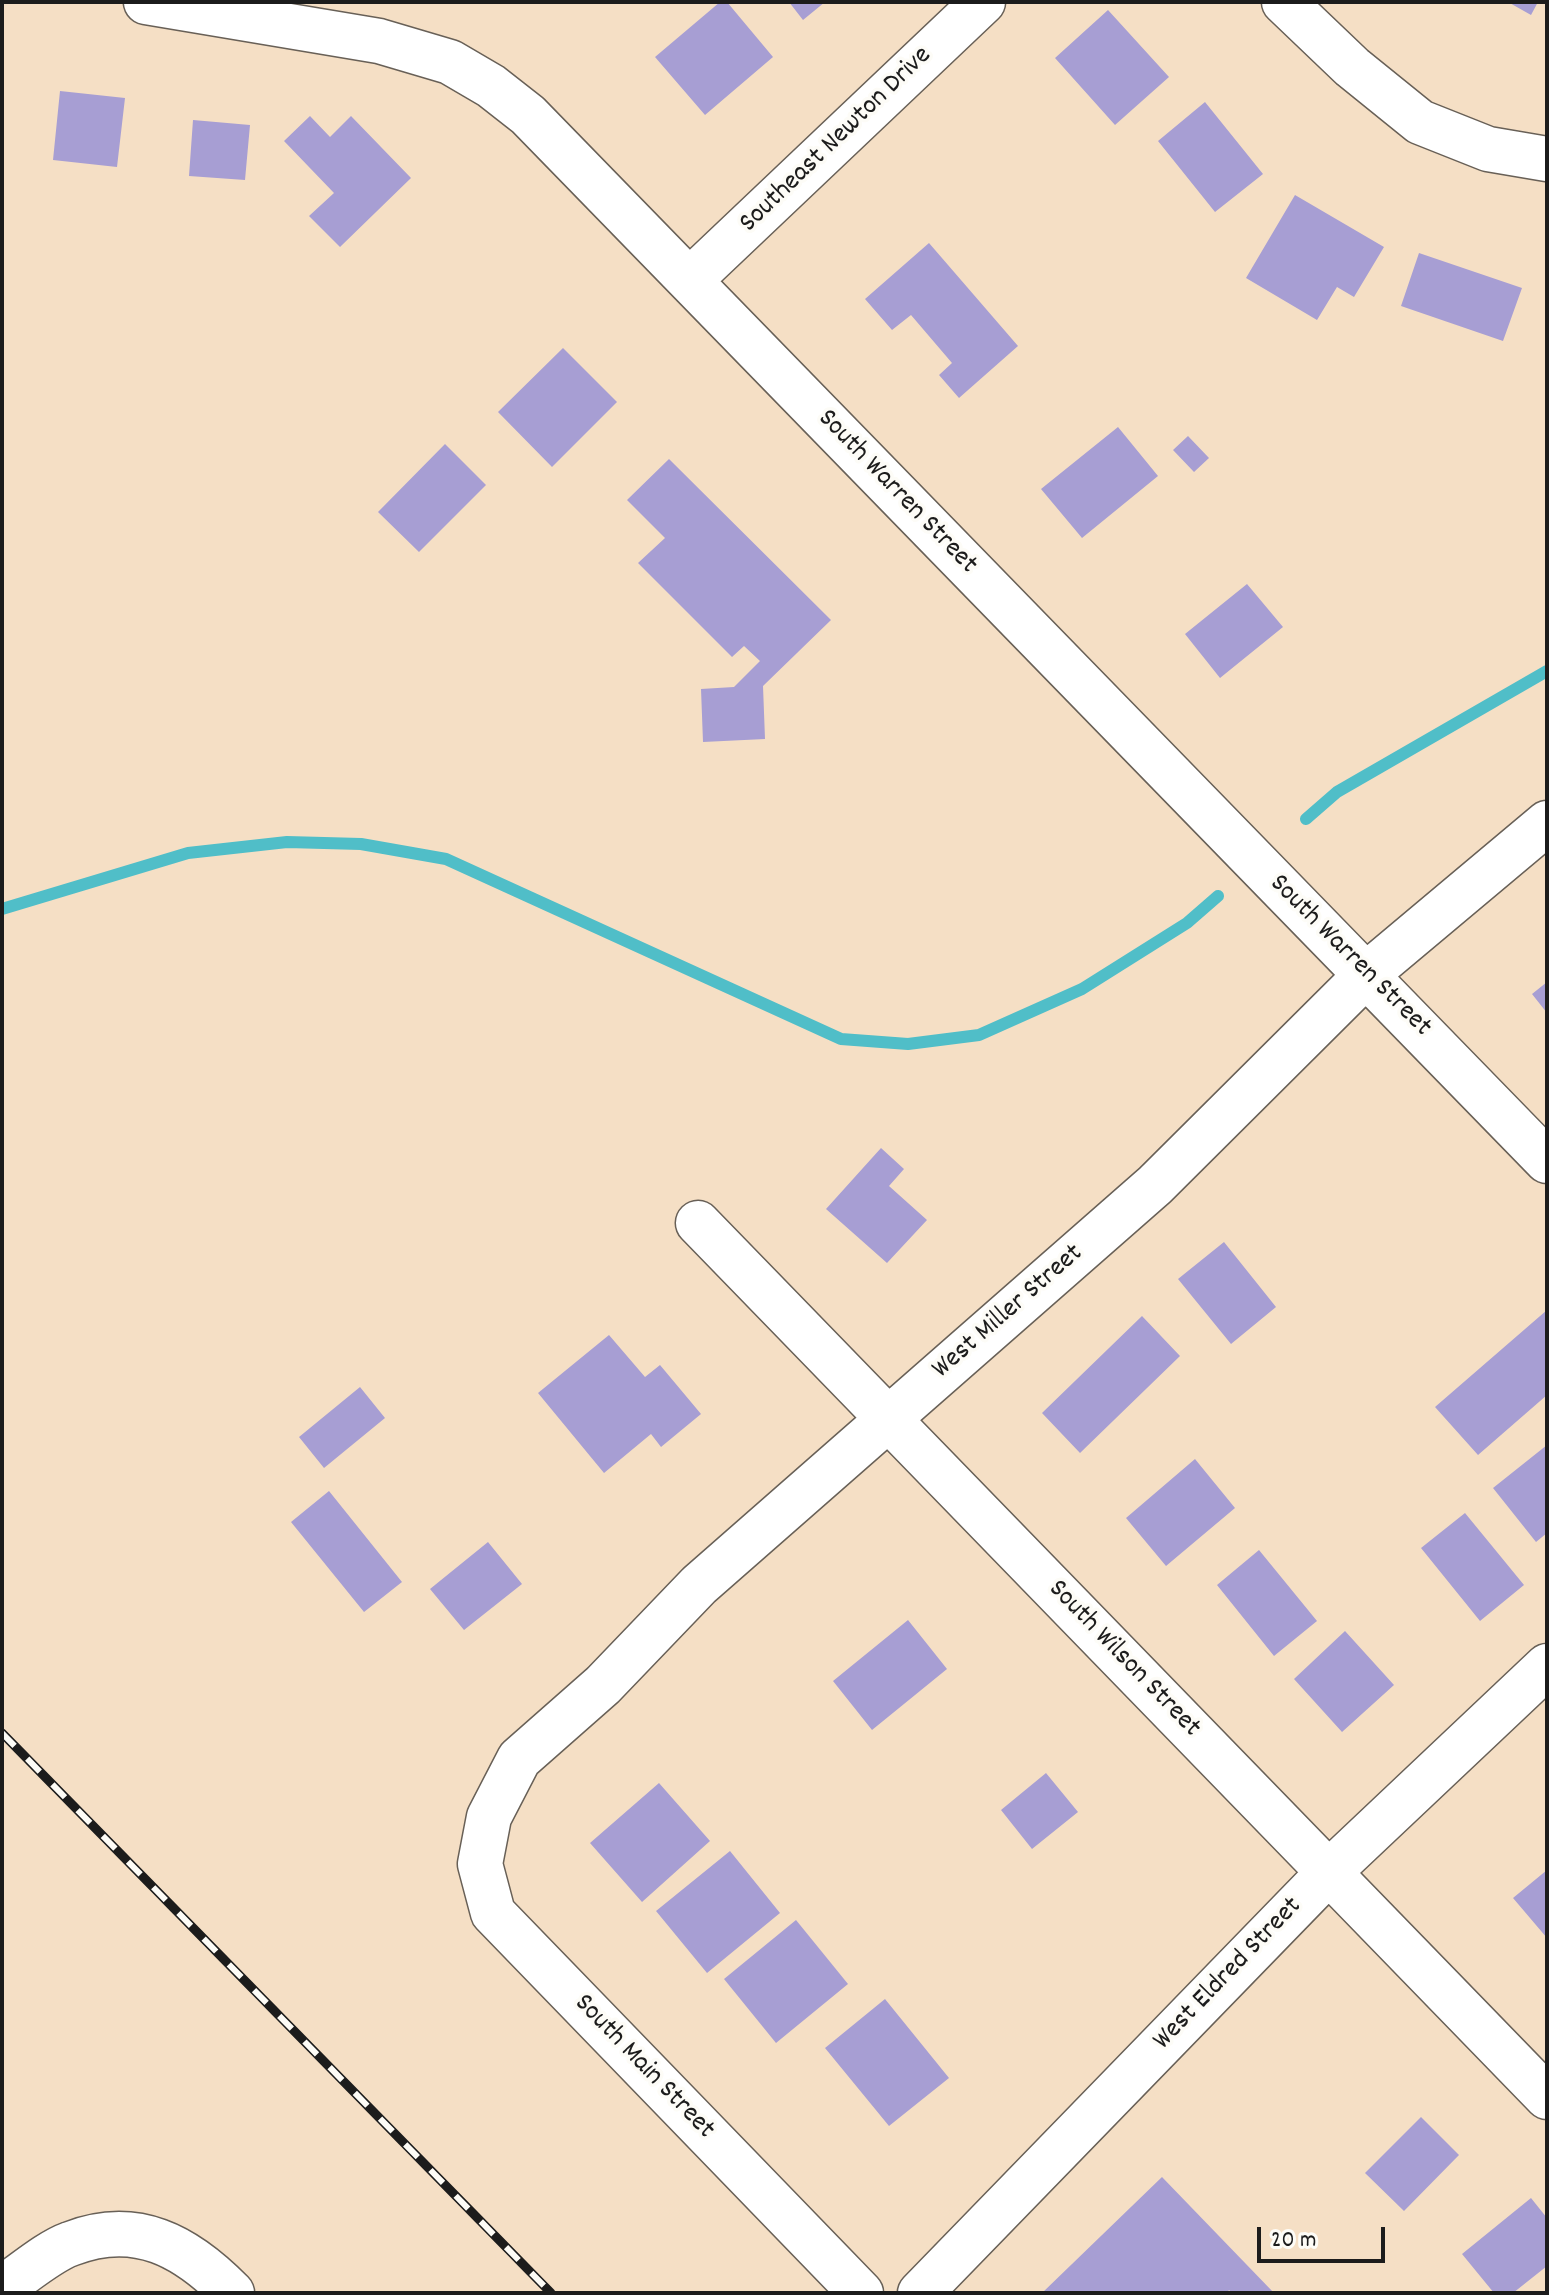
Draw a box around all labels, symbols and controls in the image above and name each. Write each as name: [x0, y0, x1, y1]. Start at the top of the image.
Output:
street label: Southeast Newton Drive: [734, 41, 940, 241]
street label: South Warren Street: [809, 404, 983, 582]
street label: South Warren Street: [1261, 869, 1437, 1045]
street label: West Miller Street: [927, 1238, 1091, 1388]
street label: South Wilson Street: [1039, 1574, 1207, 1746]
street label: West Eldred Street: [1148, 1891, 1310, 2059]
street label: South Main Street: [565, 1989, 721, 2147]
scale bar: [1261, 2211, 1389, 2261]
text: 20 m: [1271, 2224, 1317, 2258]

